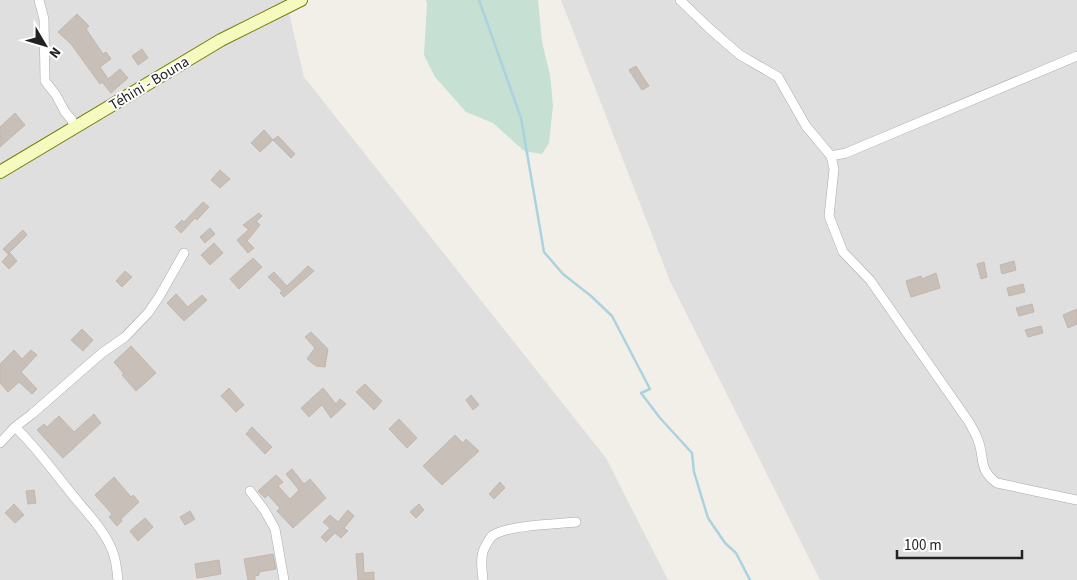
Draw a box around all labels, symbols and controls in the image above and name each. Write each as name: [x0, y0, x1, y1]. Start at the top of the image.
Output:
north arrow: [20, 20, 70, 70]
text: N: [44, 43, 65, 62]
street label: Téhini - Bouna: [105, 51, 193, 116]
scale bar: [897, 528, 1022, 560]
text: 100 m: [904, 535, 942, 556]

